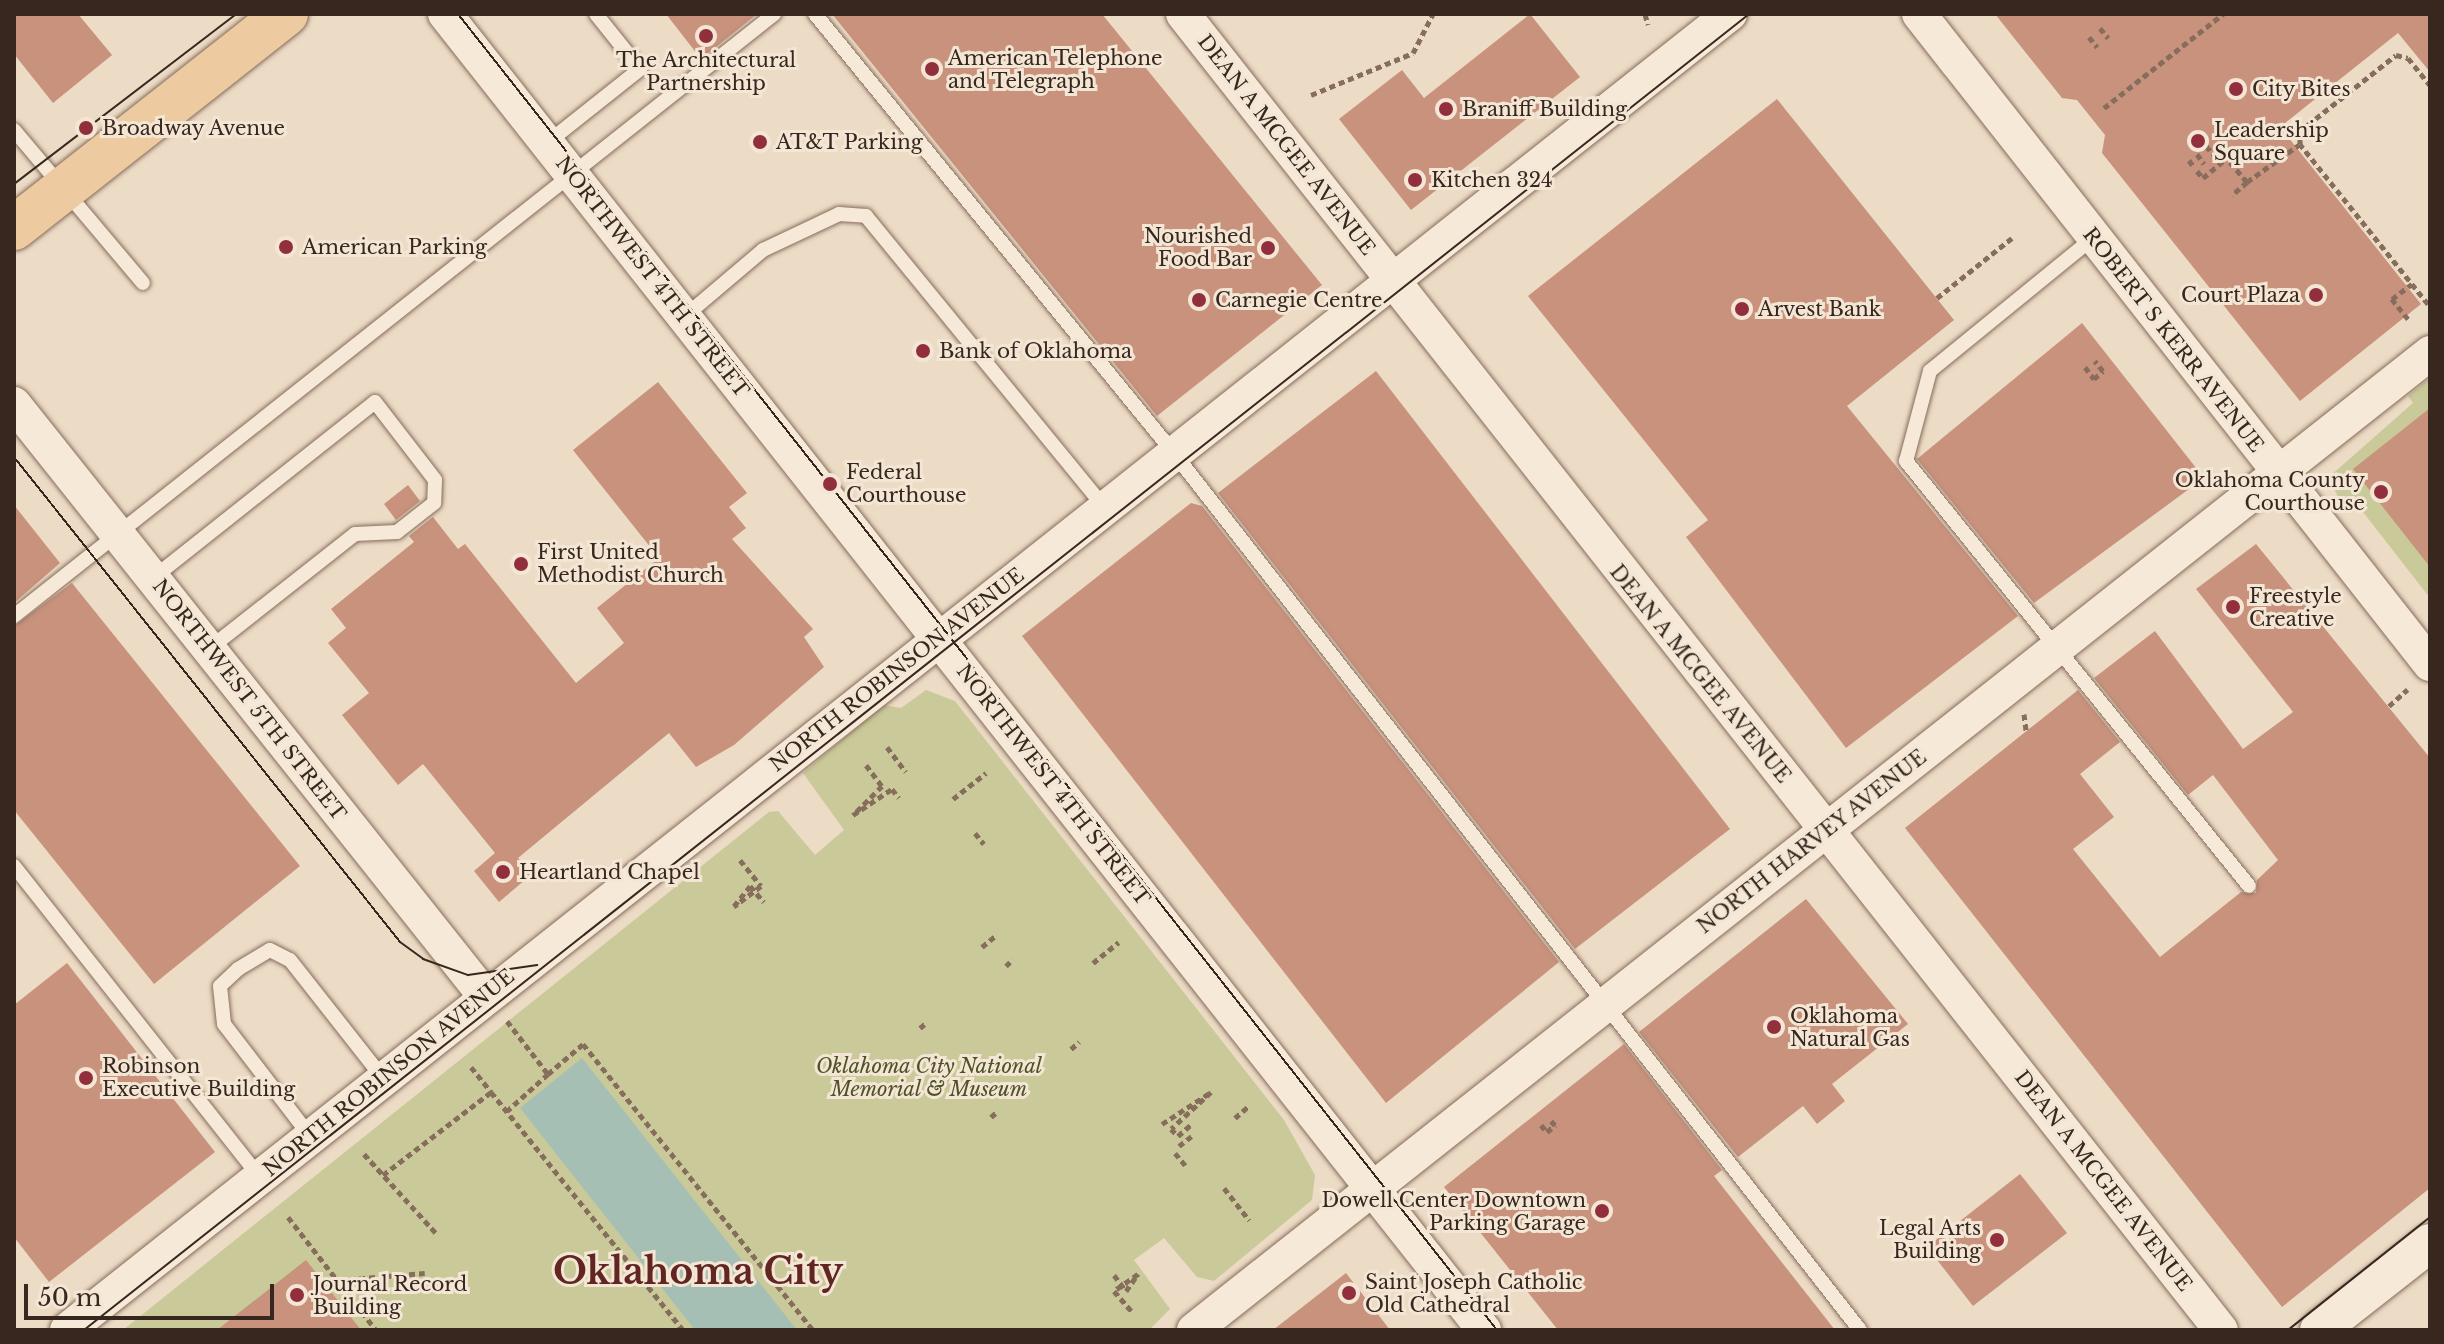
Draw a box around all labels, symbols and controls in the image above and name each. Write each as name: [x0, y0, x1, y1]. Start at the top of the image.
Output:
marker: The Architectural Partnership: [697, 27, 715, 45]
street label: DEAN A MCGEE AVENUE: [1192, 29, 1380, 261]
place label: American Telephone and Telegraph: [948, 46, 1163, 93]
place label: The Architectural Partnership: [616, 48, 796, 95]
marker: American Telephone and Telegraph: [923, 60, 941, 78]
place label: City Bites: [2252, 77, 2351, 101]
marker: City Bites: [2227, 80, 2245, 98]
place label: Braniff Building: [1462, 97, 1627, 121]
marker: Braniff Building: [1437, 100, 1455, 118]
place label: Broadway Avenue: [102, 116, 286, 140]
place label: Leadership Square: [2214, 118, 2329, 165]
marker: Broadway Avenue: [77, 119, 95, 137]
place label: AT&T Parking: [776, 130, 923, 154]
marker: Leadership Square: [2189, 132, 2207, 150]
marker: AT&T Parking: [751, 133, 769, 151]
street label: NORTHWEST 4TH STREET: [550, 151, 754, 403]
place label: Kitchen 324: [1431, 168, 1553, 192]
marker: Kitchen 324: [1406, 171, 1424, 189]
street label: ROBERT S KERR AVENUE: [2077, 222, 2269, 458]
place label: Nourished Food Bar: [1144, 224, 1252, 271]
place label: American Parking: [302, 235, 487, 259]
marker: American Parking: [277, 238, 295, 256]
marker: Nourished Food Bar: [1259, 239, 1277, 257]
place label: Court Plaza: [2181, 283, 2300, 307]
marker: Court Plaza: [2307, 286, 2325, 304]
place label: Carnegie Centre: [1215, 288, 1383, 312]
marker: Carnegie Centre: [1190, 291, 1208, 309]
place label: Arvest Bank: [1758, 297, 1881, 321]
marker: Arvest Bank: [1733, 300, 1751, 318]
place label: Bank of Oklahoma: [939, 339, 1132, 363]
marker: Bank of Oklahoma: [914, 342, 932, 360]
place label: Federal Courthouse: [846, 460, 966, 507]
place label: Oklahoma County Courthouse: [2175, 468, 2365, 515]
marker: Federal Courthouse: [821, 475, 839, 493]
marker: Oklahoma County Courthouse: [2372, 483, 2390, 501]
place label: First United Methodist Church: [537, 540, 724, 587]
marker: First United Methodist Church: [512, 555, 530, 573]
street label: DEAN A MCGEE AVENUE: [1604, 559, 1796, 789]
street label: NORTH ROBINSON AVENUE: [765, 563, 1029, 777]
street label: NORTHWEST 5TH STREET: [147, 574, 351, 826]
place label: Freestyle Creative: [2249, 584, 2342, 631]
marker: Freestyle Creative: [2224, 598, 2242, 616]
street label: NORTHWEST 4TH STREET: [951, 659, 1155, 911]
street label: NORTH HARVEY AVENUE: [1692, 745, 1932, 939]
place label: Heartland Chapel: [519, 860, 700, 884]
marker: Heartland Chapel: [494, 863, 512, 881]
street label: NORTH ROBINSON AVENUE: [258, 964, 520, 1182]
place label: Oklahoma Natural Gas: [1790, 1004, 1910, 1051]
marker: Oklahoma Natural Gas: [1765, 1018, 1783, 1036]
place label: Robinson Executive Building: [102, 1054, 295, 1101]
park label: Oklahoma City National Memorial & Museum: [815, 1055, 1043, 1102]
street label: DEAN A MCGEE AVENUE: [2009, 1065, 2197, 1297]
marker: Robinson Executive Building: [77, 1069, 95, 1087]
place label: Dowell Center Downtown Parking Garage: [1321, 1188, 1586, 1235]
marker: Dowell Center Downtown Parking Garage: [1593, 1202, 1611, 1220]
place label: Legal Arts Building: [1878, 1216, 1981, 1263]
marker: Legal Arts Building: [1988, 1231, 2006, 1249]
district label: Oklahoma City: [553, 1250, 843, 1294]
scale bar: [28, 1268, 278, 1318]
place label: Saint Joseph Catholic Old Cathedral: [1365, 1270, 1582, 1317]
place label: Journal Record Building: [313, 1272, 467, 1319]
text: 50 m: [38, 1283, 101, 1312]
marker: Saint Joseph Catholic Old Cathedral: [1340, 1284, 1358, 1302]
marker: Journal Record Building: [288, 1286, 306, 1304]

